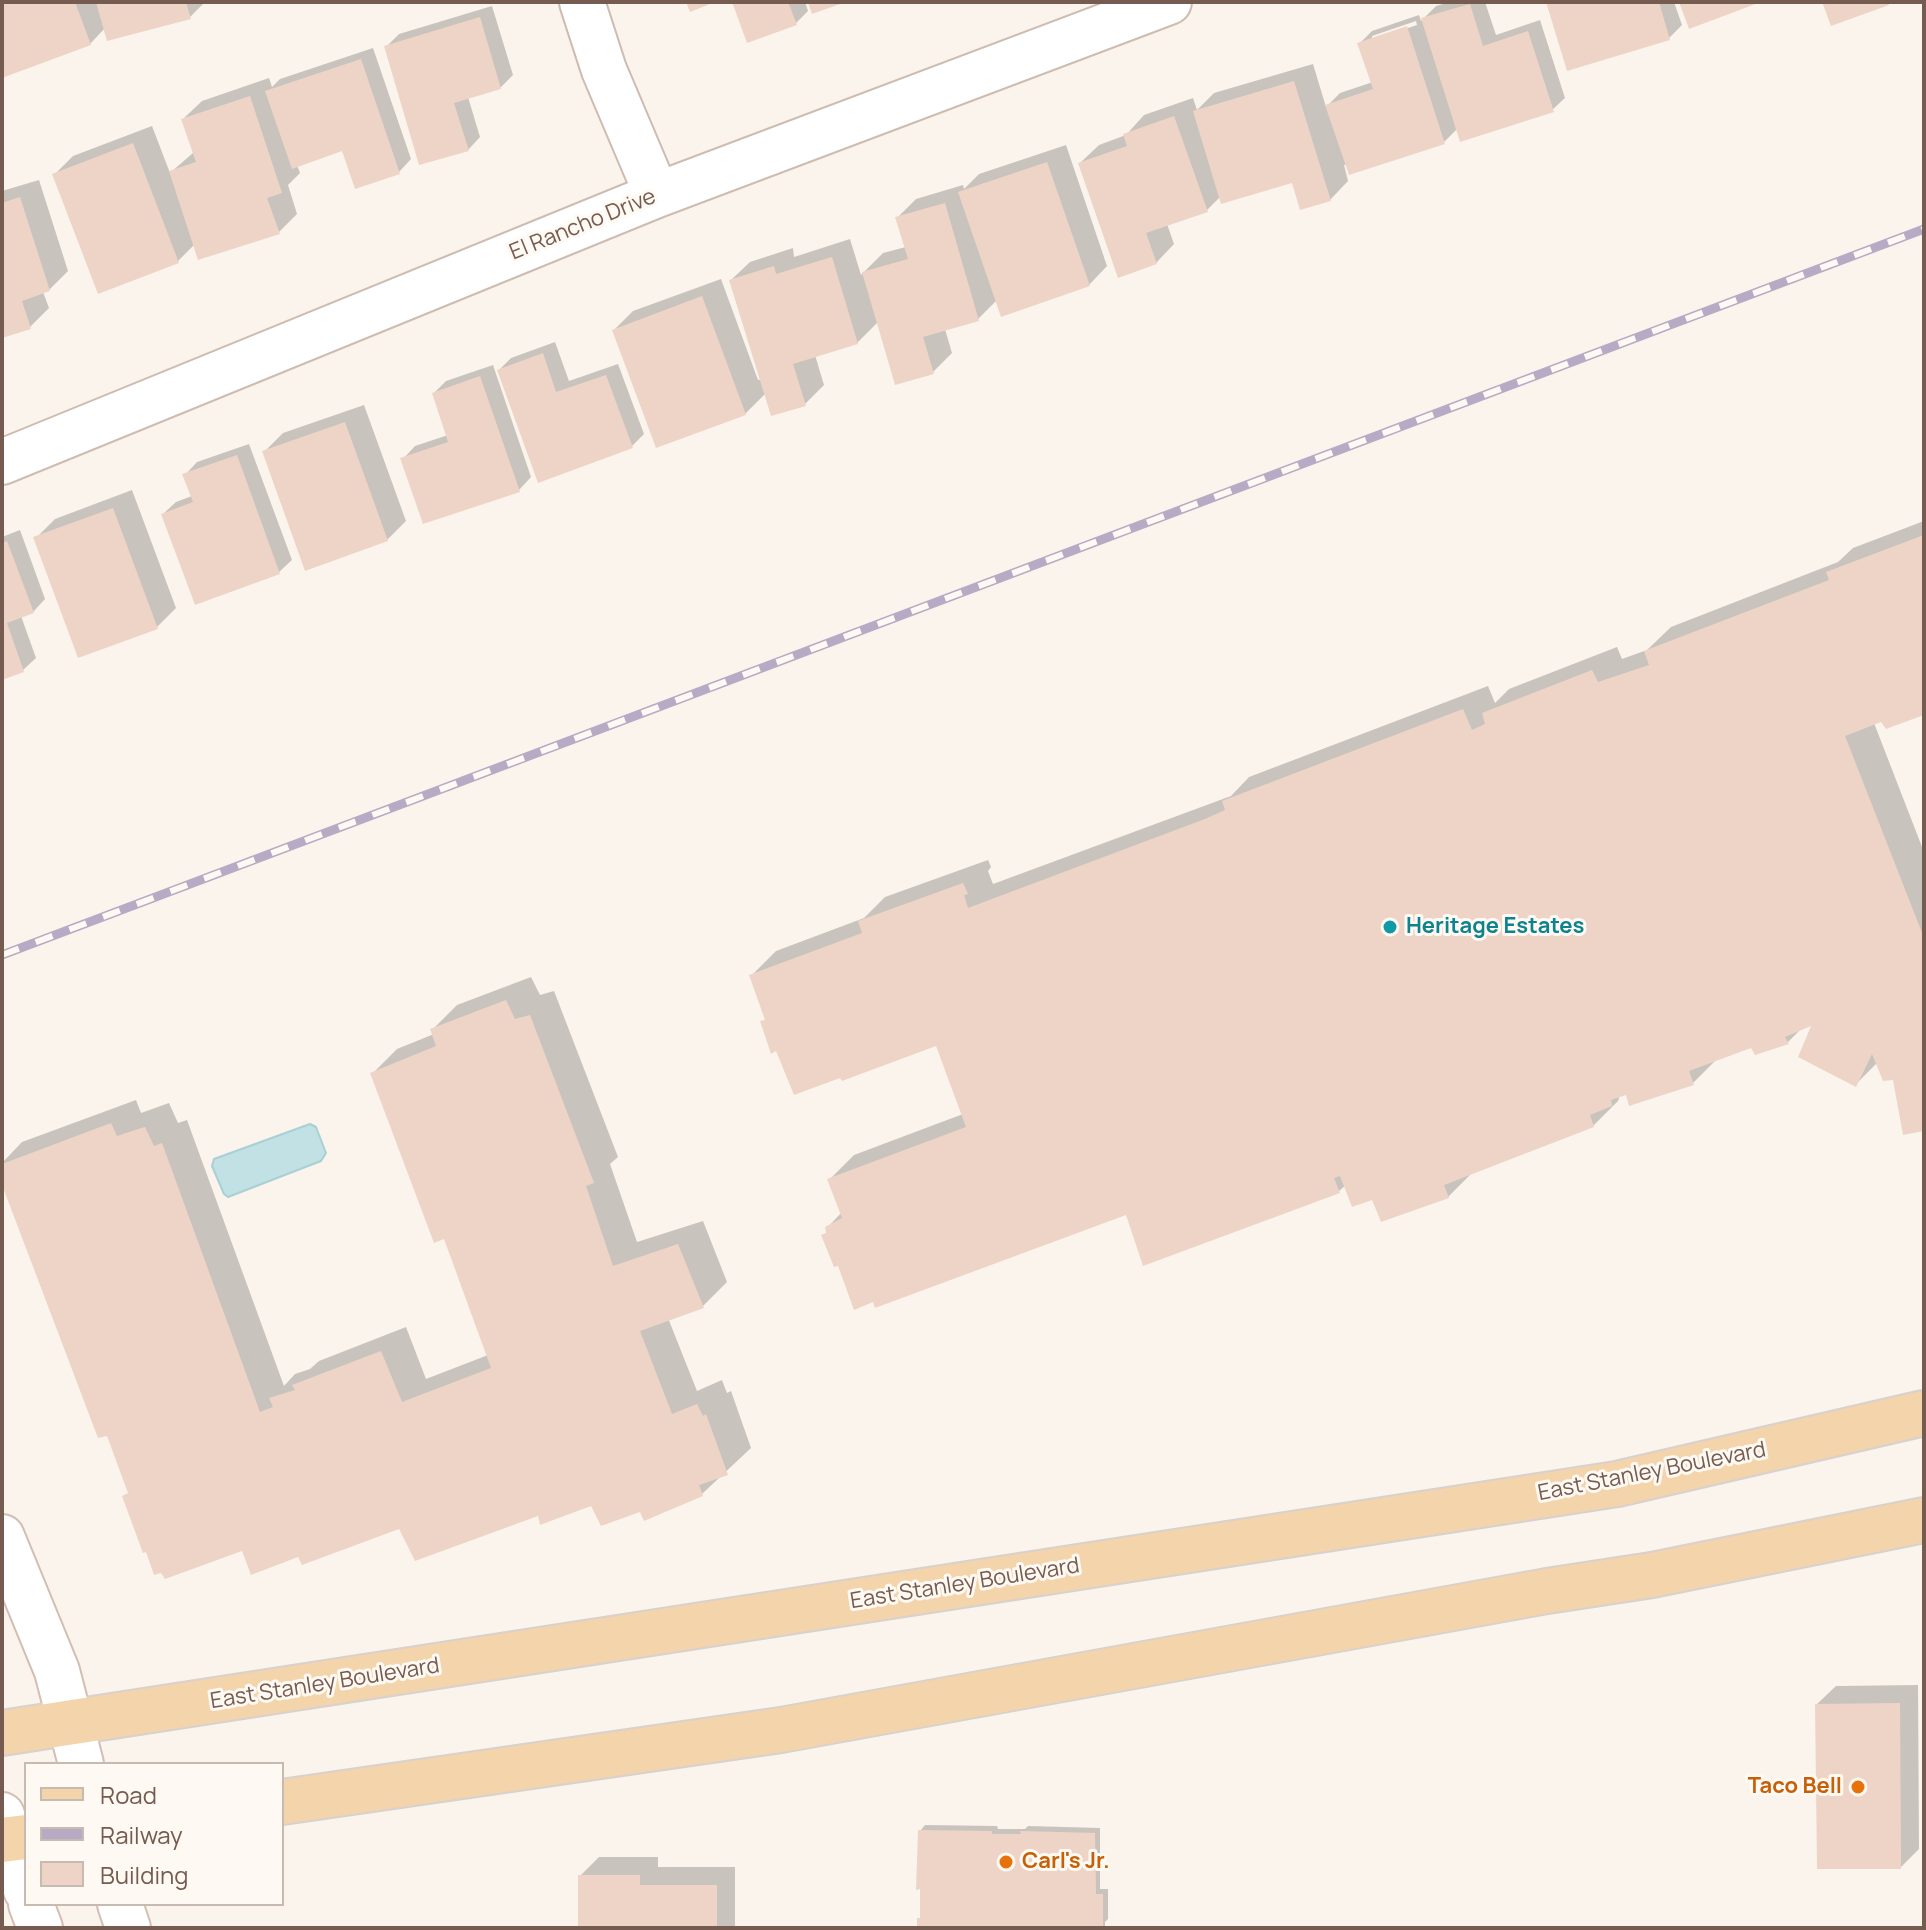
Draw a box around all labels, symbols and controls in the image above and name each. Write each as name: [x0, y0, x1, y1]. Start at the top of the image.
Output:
street label: El Rancho Drive: [506, 184, 660, 266]
place label: Heritage Estates: [1406, 914, 1585, 940]
marker: Heritage Estates: [1381, 918, 1399, 936]
street label: East Stanley Boulevard: [1536, 1437, 1768, 1507]
street label: East Stanley Boulevard: [849, 1553, 1081, 1615]
street label: East Stanley Boulevard: [209, 1653, 441, 1715]
legend: [24, 1762, 284, 1906]
place label: Taco Bell: [1748, 1774, 1842, 1800]
text: Road: [100, 1778, 157, 1811]
marker: Taco Bell: [1849, 1778, 1867, 1796]
text: Railway: [100, 1818, 183, 1851]
place label: Carl's Jr.: [1022, 1849, 1110, 1875]
marker: Carl's Jr.: [997, 1853, 1015, 1871]
text: Building: [100, 1858, 188, 1891]

